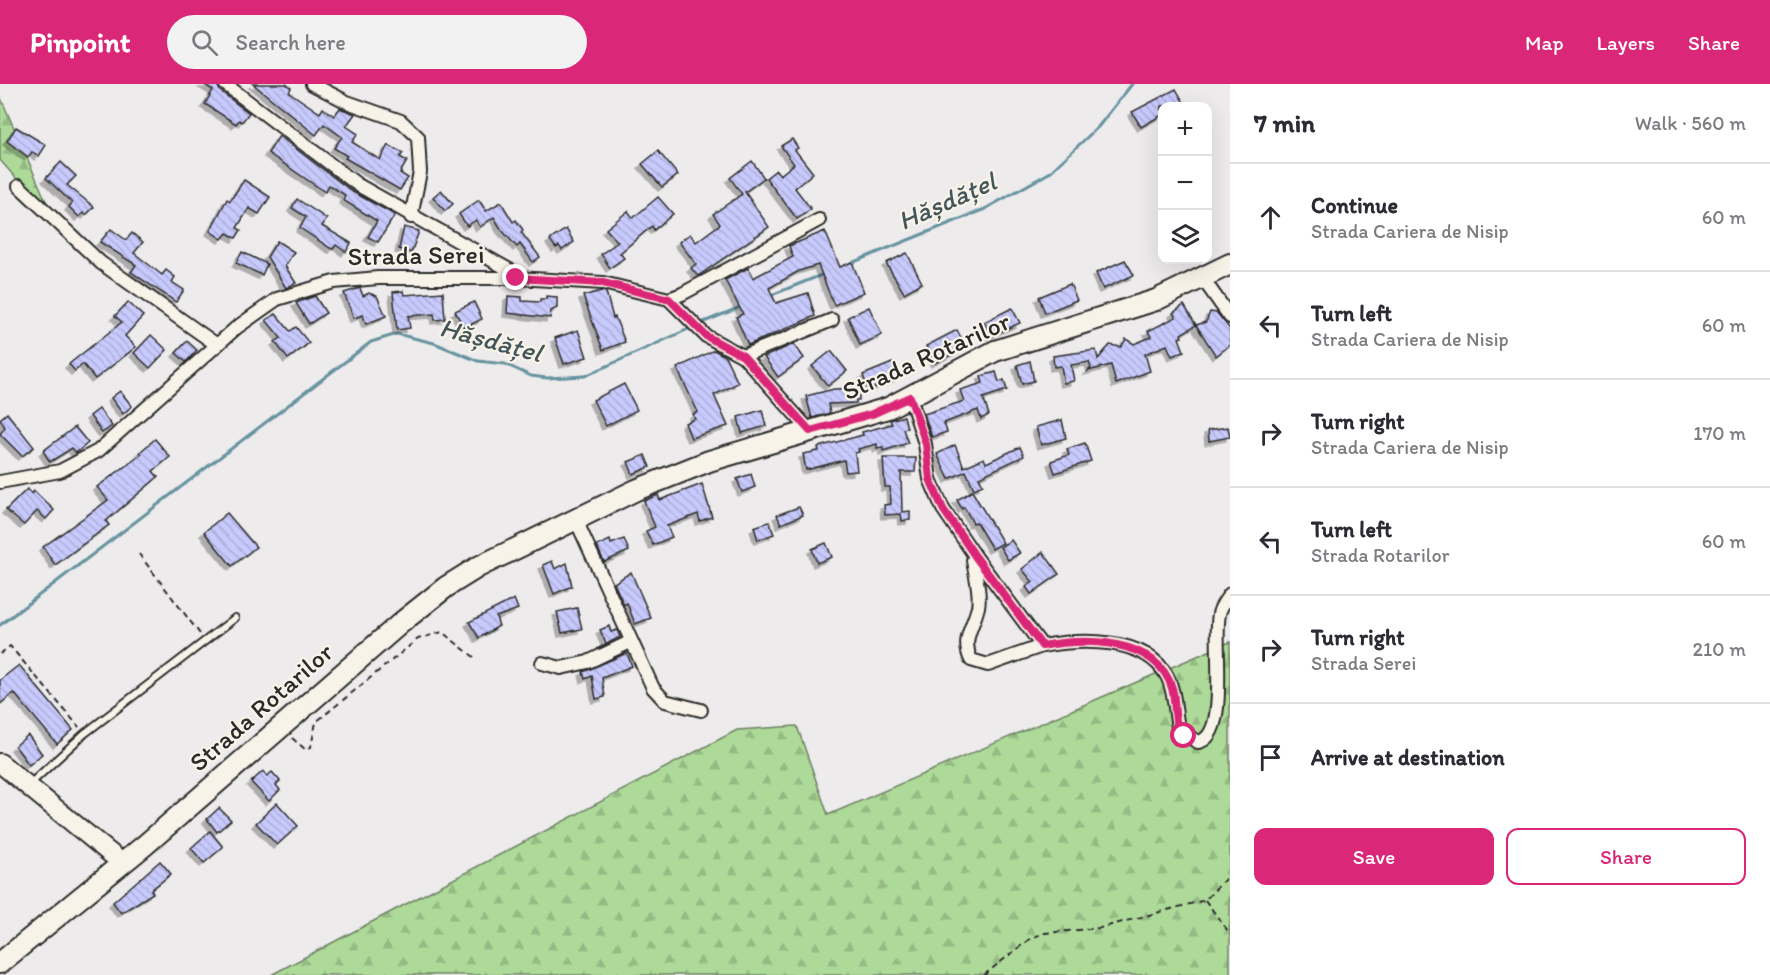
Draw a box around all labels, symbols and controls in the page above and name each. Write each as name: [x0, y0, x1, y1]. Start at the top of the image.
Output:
search box: [167, 15, 587, 69]
text: Pinpoint: [30, 25, 131, 59]
icon: search: [188, 26, 221, 59]
text: Search here: [236, 29, 346, 56]
text: Map: [1525, 30, 1564, 55]
text: Layers: [1597, 30, 1655, 55]
text: Share: [1688, 30, 1740, 55]
map controls: [1158, 102, 1212, 264]
button: +: [1158, 102, 1212, 156]
text: 7 min: [1254, 107, 1315, 139]
text: Walk · 560 m: [1635, 111, 1746, 135]
button: −: [1158, 156, 1212, 210]
water label: Hășdățel: [892, 163, 1003, 237]
text: Continue: [1311, 192, 1398, 219]
icon: ahead: [1254, 201, 1287, 234]
text: 60 m: [1702, 205, 1746, 229]
button: layers: [1158, 210, 1212, 264]
text: Strada Cariera de Nisip: [1311, 219, 1509, 243]
street label: Strada Serei: [347, 238, 485, 272]
route end: [502, 264, 528, 290]
text: Turn left: [1311, 300, 1392, 327]
street label: Strada Rotarilor: [837, 304, 1015, 407]
icon: left: [1254, 309, 1287, 342]
water label: Hășdățel: [436, 310, 548, 370]
text: 60 m: [1702, 313, 1746, 337]
text: Strada Cariera de Nisip: [1311, 327, 1509, 351]
text: Turn right: [1311, 408, 1405, 435]
icon: right: [1254, 417, 1287, 450]
text: 170 m: [1693, 421, 1746, 445]
text: Strada Cariera de Nisip: [1311, 435, 1509, 459]
text: Turn left: [1311, 516, 1392, 543]
icon: left: [1254, 525, 1287, 558]
text: 60 m: [1702, 529, 1746, 553]
text: Strada Rotarilor: [1311, 543, 1450, 567]
text: Turn right: [1311, 624, 1405, 651]
icon: right: [1254, 633, 1287, 666]
street label: Strada Rotarilor: [183, 635, 340, 778]
text: 210 m: [1693, 637, 1746, 661]
text: Strada Serei: [1311, 651, 1416, 675]
route start: [1170, 722, 1196, 748]
icon: arrive: [1254, 741, 1287, 774]
text: Arrive at destination: [1311, 744, 1505, 771]
button: Save: [1254, 828, 1494, 885]
button: Share: [1506, 828, 1746, 885]

